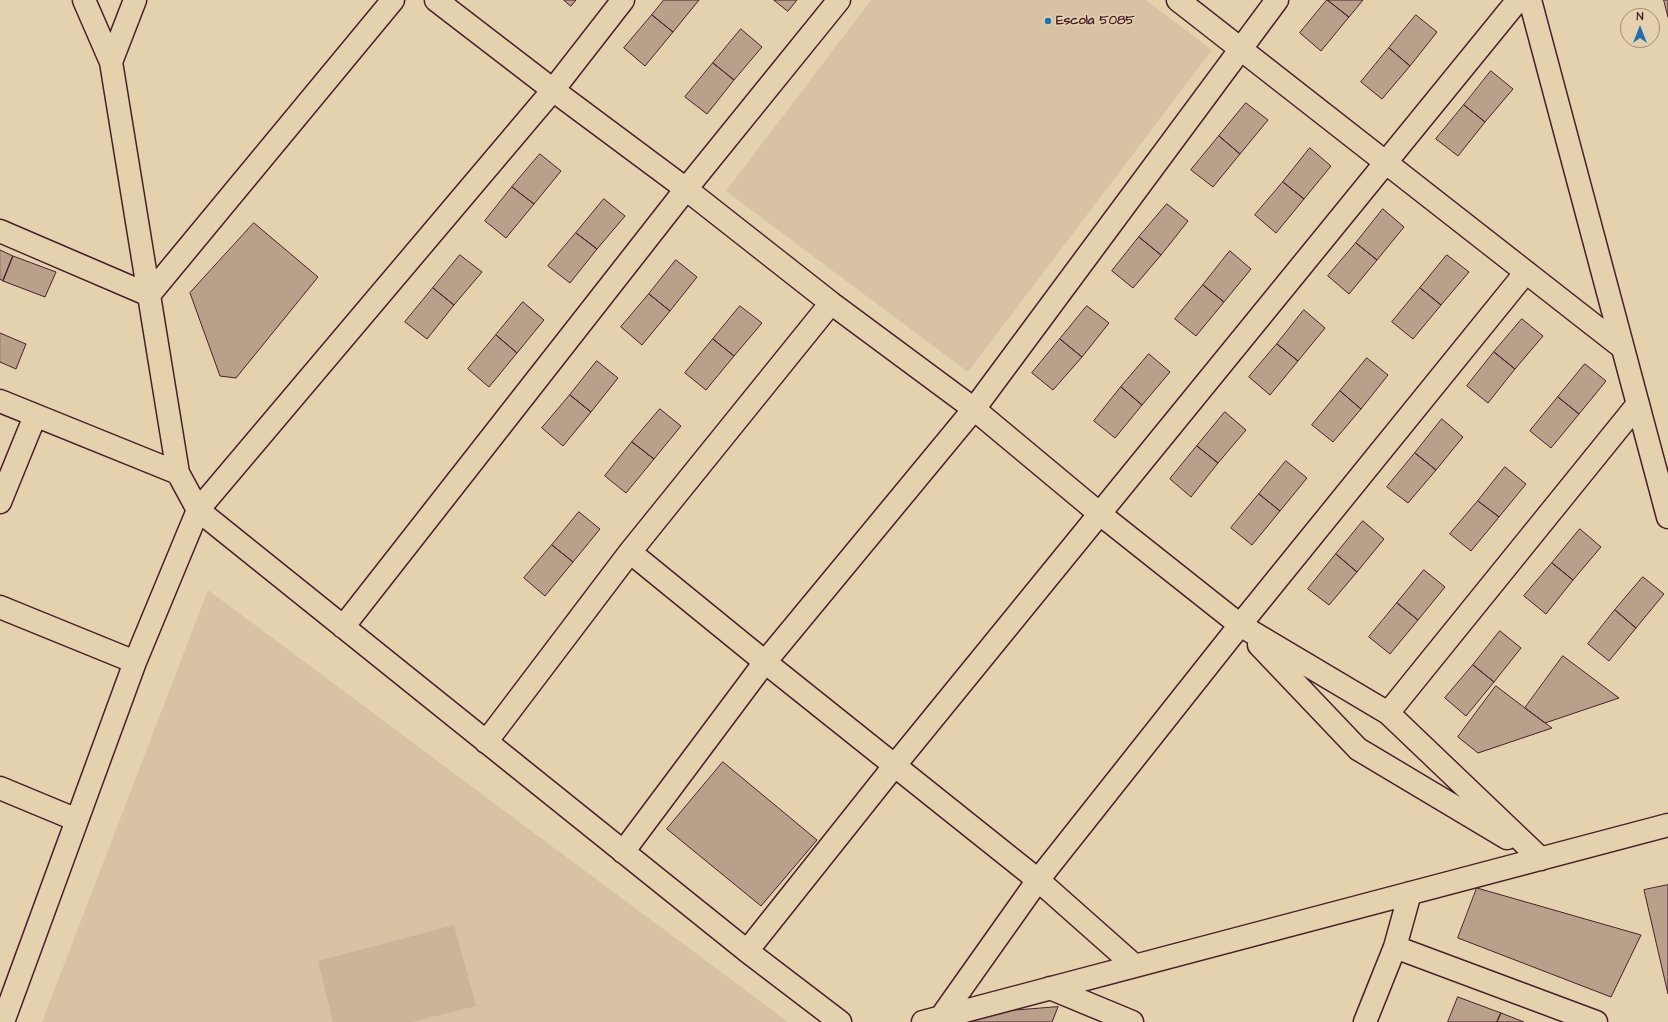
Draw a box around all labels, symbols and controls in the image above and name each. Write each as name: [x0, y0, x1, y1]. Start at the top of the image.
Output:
north arrow: [1620, 8, 1660, 48]
text: N: [1637, 9, 1643, 24]
place label: Escola 5085: [1056, 13, 1135, 29]
marker: Escola 5085: [1043, 16, 1053, 26]

